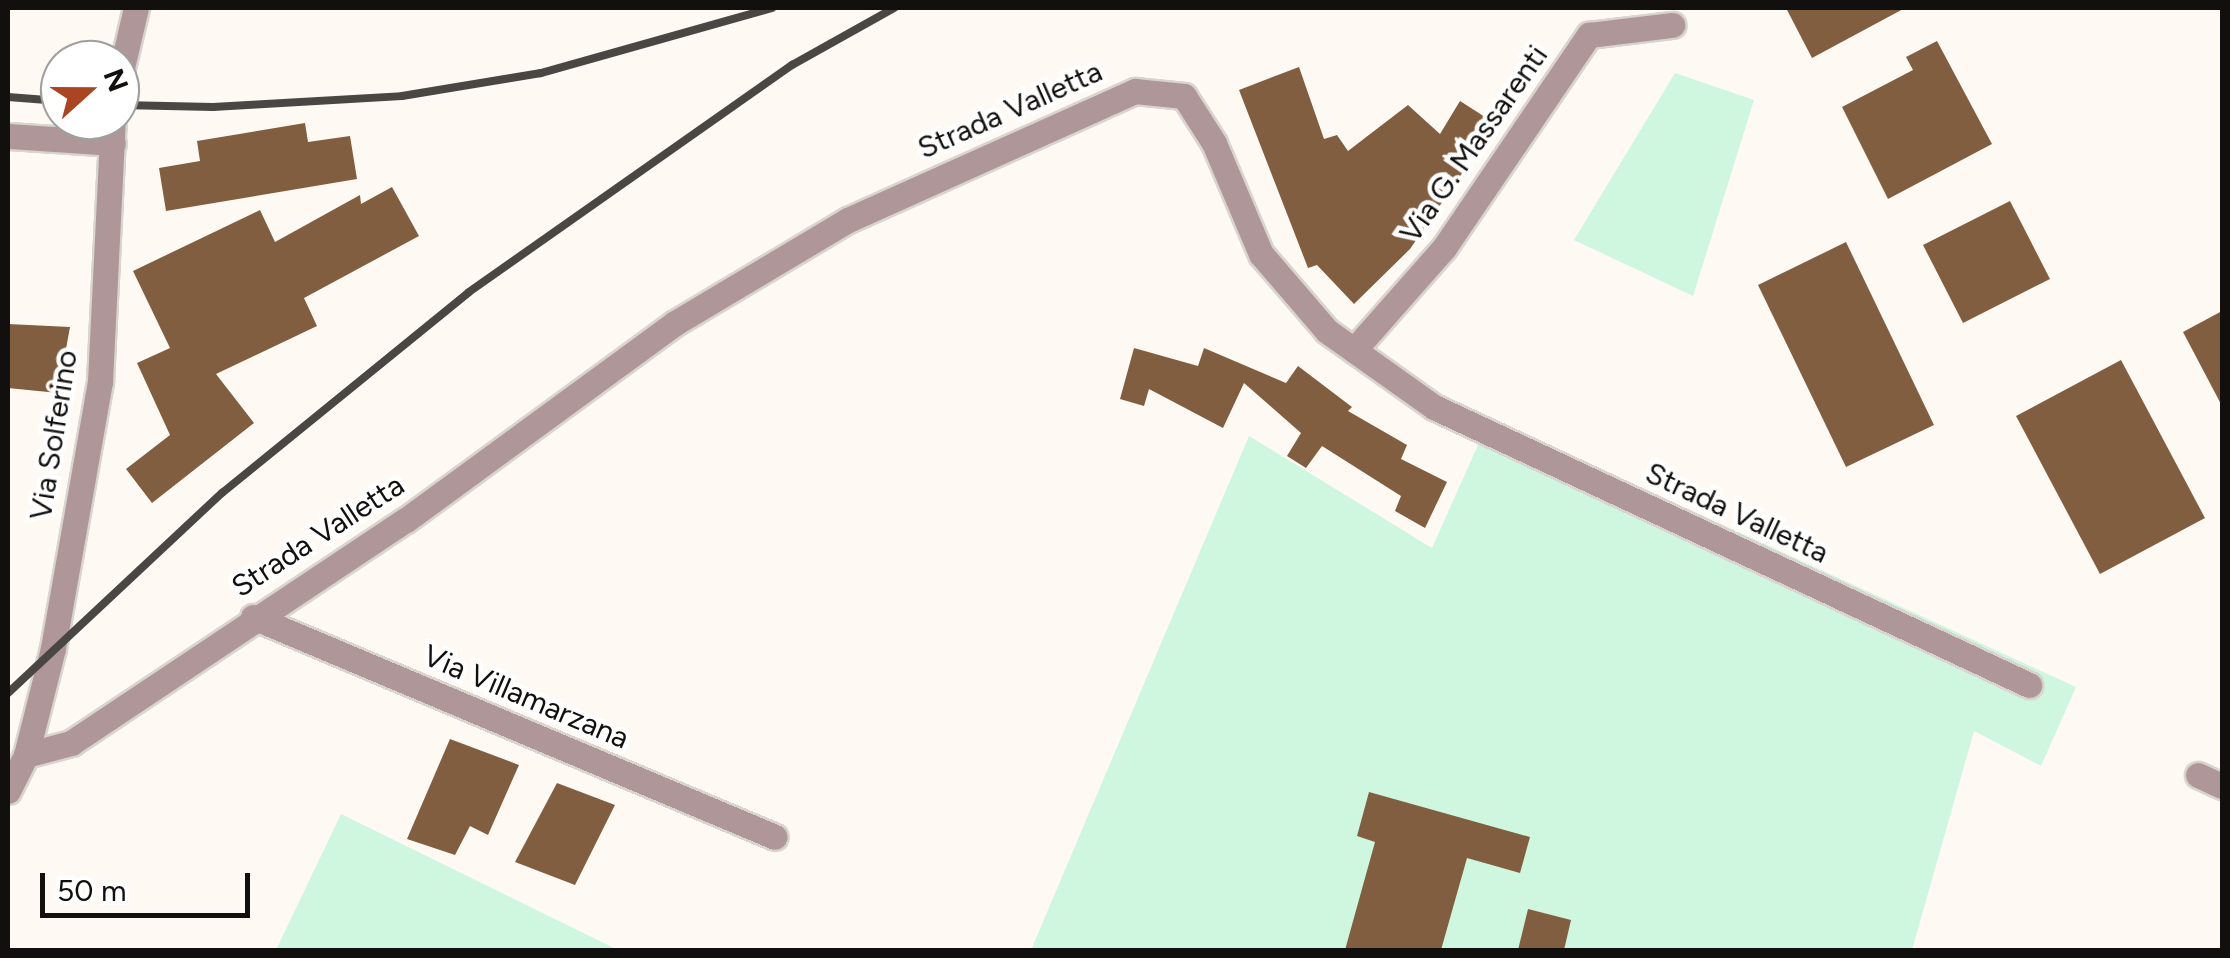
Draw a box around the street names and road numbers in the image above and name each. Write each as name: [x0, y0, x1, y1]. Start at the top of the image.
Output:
street label: Via G. Massarenti: [1393, 38, 1555, 250]
street label: Strada Valletta: [912, 53, 1108, 167]
street label: Via Solferino: [23, 348, 85, 522]
street label: Strada Valletta: [1640, 455, 1834, 571]
street label: Strada Valletta: [225, 467, 411, 605]
street label: Via Villamarzana: [418, 637, 634, 757]

